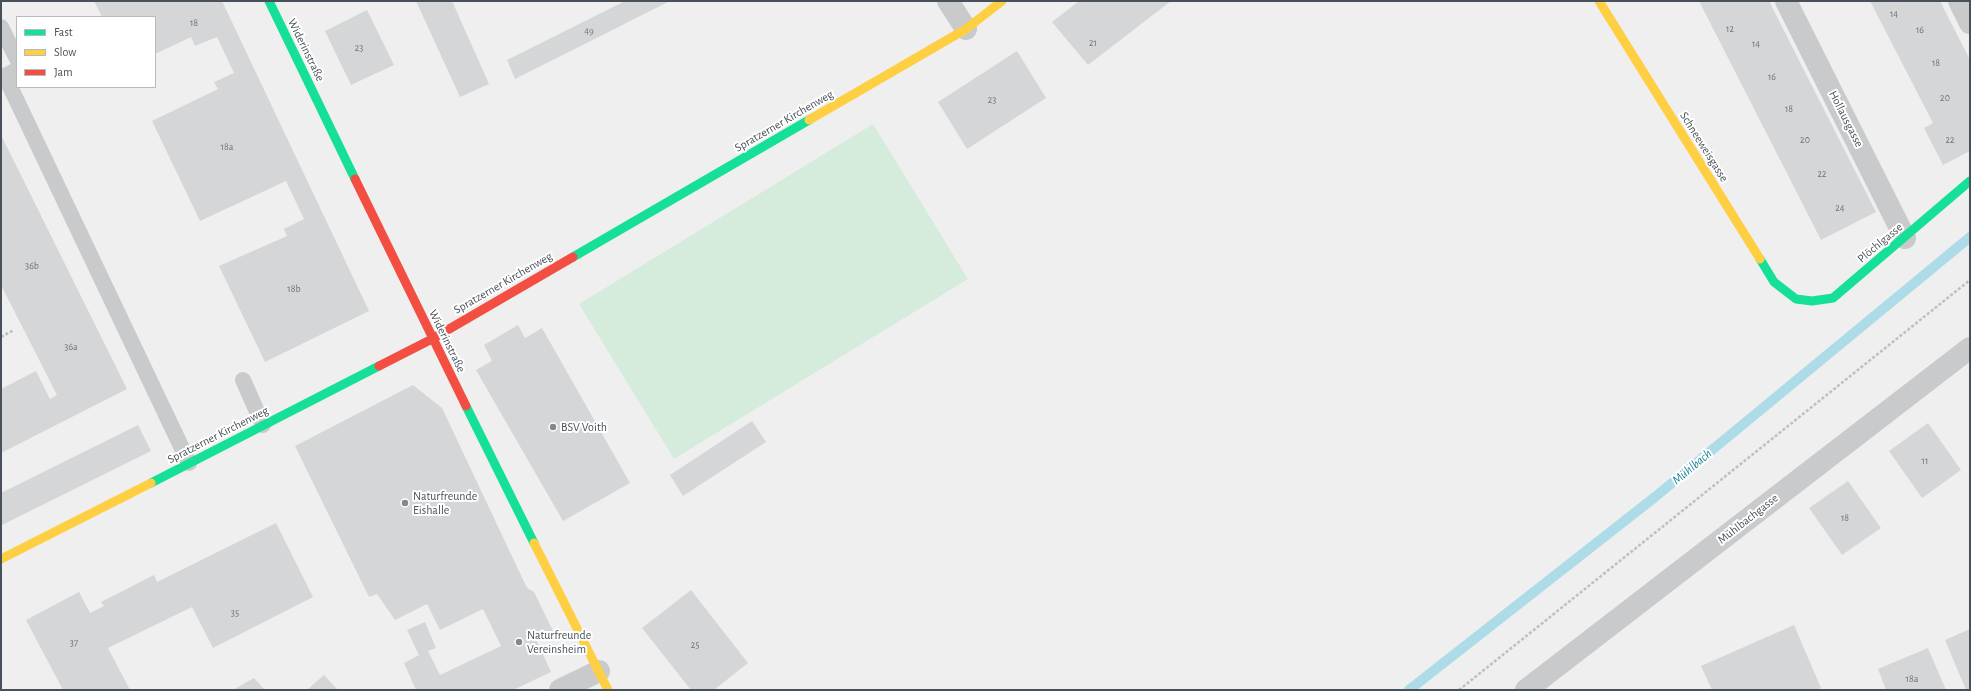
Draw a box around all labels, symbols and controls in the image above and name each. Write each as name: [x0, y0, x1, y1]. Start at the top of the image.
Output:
house number: 14: [1890, 8, 1898, 20]
legend: [16, 16, 156, 88]
street label: Widerinstraße: [285, 16, 327, 84]
house number: 18: [190, 17, 198, 29]
house number: 12: [1726, 23, 1734, 35]
house number: 16: [1916, 24, 1924, 36]
house number: 49: [584, 25, 594, 37]
text: Fast: [54, 26, 73, 38]
house number: 21: [1089, 37, 1097, 49]
house number: 14: [1752, 38, 1760, 50]
house number: 23: [355, 42, 363, 54]
text: Slow: [54, 46, 76, 58]
house number: 18: [1932, 57, 1940, 69]
text: Jam: [54, 66, 73, 78]
house number: 16: [1768, 71, 1776, 83]
street label: Spratzerner Kirchenweg: [732, 87, 836, 155]
street label: Hollausgasse: [1826, 88, 1866, 150]
house number: 20: [1940, 92, 1950, 104]
house number: 23: [988, 94, 996, 106]
house number: 18: [1785, 103, 1793, 115]
street label: Schneeweisgasse: [1677, 109, 1731, 185]
house number: 20: [1800, 134, 1810, 146]
house number: 22: [1945, 134, 1955, 146]
house number: 18a: [221, 141, 233, 153]
house number: 22: [1817, 168, 1827, 180]
house number: 24: [1835, 202, 1845, 214]
street label: Plöchlgasse: [1854, 220, 1906, 266]
street label: Spratzerner Kirchenweg: [451, 249, 555, 317]
house number: 36b: [25, 260, 39, 272]
house number: 18b: [287, 283, 301, 295]
street label: Widerinstraße: [426, 307, 468, 375]
house number: 36a: [64, 341, 78, 353]
street label: Spratzerner Kirchenweg: [165, 403, 271, 467]
place label: BSV Voith: [561, 420, 607, 434]
marker: BSV Voith: [548, 422, 558, 432]
water label: Mühlbach: [1669, 446, 1715, 488]
house number: 11: [1922, 455, 1928, 467]
place label: Naturfreunde Eishalle: [413, 489, 477, 517]
street label: Mühlbachgasse: [1715, 491, 1781, 547]
marker: Naturfreunde Eishalle: [400, 498, 410, 508]
house number: 18: [1841, 512, 1849, 524]
house number: 35: [231, 607, 239, 619]
place label: Naturfreunde Vereinsheim: [527, 628, 591, 656]
house number: 37: [70, 637, 78, 649]
marker: Naturfreunde Vereinsheim: [514, 637, 524, 647]
house number: 25: [691, 639, 699, 651]
house number: 18a: [1906, 673, 1918, 685]

